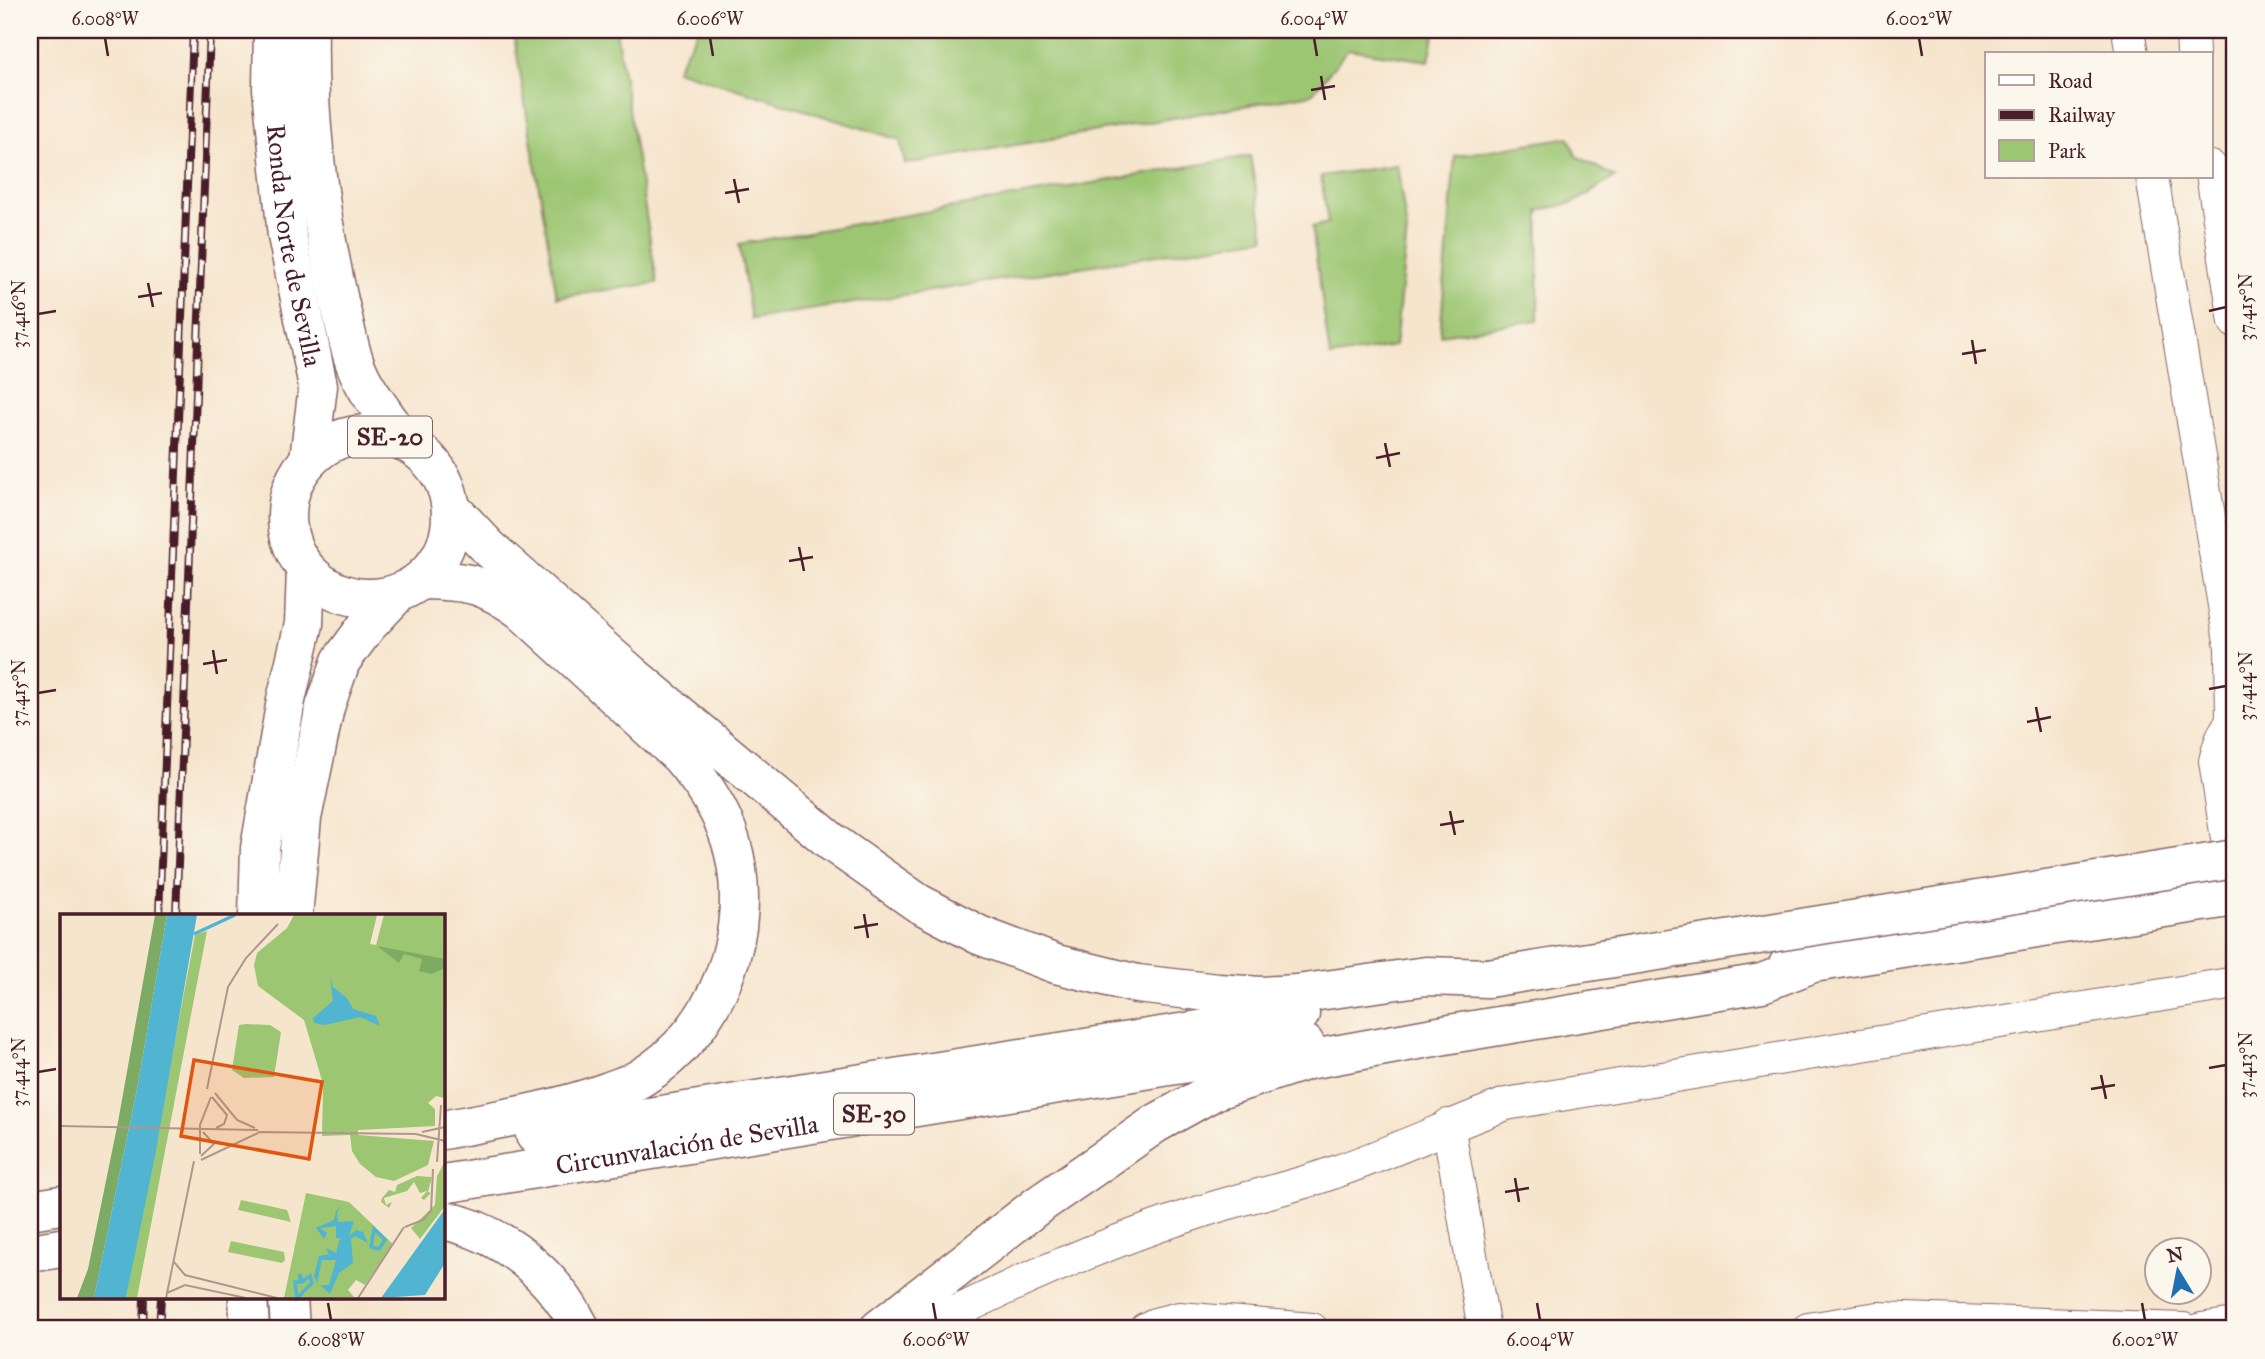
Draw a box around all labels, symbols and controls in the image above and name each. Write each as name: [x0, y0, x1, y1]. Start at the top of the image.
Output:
text: 6.008°W: [71, 8, 139, 30]
text: 6.006°W: [677, 8, 744, 30]
text: 6.004°W: [1280, 8, 1349, 30]
text: 6.002°W: [1886, 8, 1953, 30]
legend: [1985, 52, 2212, 178]
text: Road: [2048, 68, 2093, 94]
text: Railway: [2048, 102, 2116, 128]
street label: Ronda Norte de Sevilla: [260, 122, 330, 369]
text: Park: [2048, 138, 2086, 164]
text: 37.415°N: [2235, 273, 2257, 341]
text: 37.416°N: [8, 280, 30, 348]
road number: SE-20: [348, 416, 432, 458]
text: 37.414°N: [2235, 651, 2257, 721]
text: 37.415°N: [8, 659, 30, 727]
inset map: [60, 914, 444, 1300]
text: 37.413°N: [2235, 1032, 2257, 1098]
text: 37.414°N: [8, 1037, 30, 1107]
road number: SE-30: [834, 1094, 914, 1134]
street label: Circunvalación de Sevilla: [553, 1107, 820, 1181]
north arrow: [2142, 1236, 2212, 1306]
text: N: [2165, 1242, 2185, 1267]
text: 6.008°W: [297, 1329, 365, 1351]
text: 6.006°W: [903, 1329, 970, 1351]
text: 6.004°W: [1506, 1329, 1575, 1351]
text: 6.002°W: [2112, 1329, 2179, 1351]

